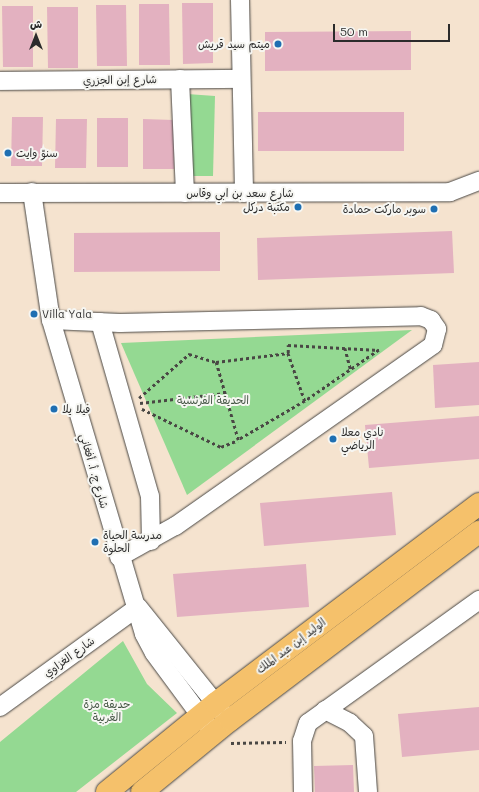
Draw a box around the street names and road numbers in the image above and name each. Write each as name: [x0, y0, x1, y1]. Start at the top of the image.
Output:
street label: شارع إبن الجزري: [83, 73, 157, 87]
street label: شارع سعد بن ابي وقاس: [186, 186, 294, 200]
street label: شارع ج. أ. أفغاني: [77, 432, 111, 510]
street label: الوليد إبن عبد الملك: [254, 616, 328, 676]
street label: شارع الغزاوي: [41, 634, 97, 680]

